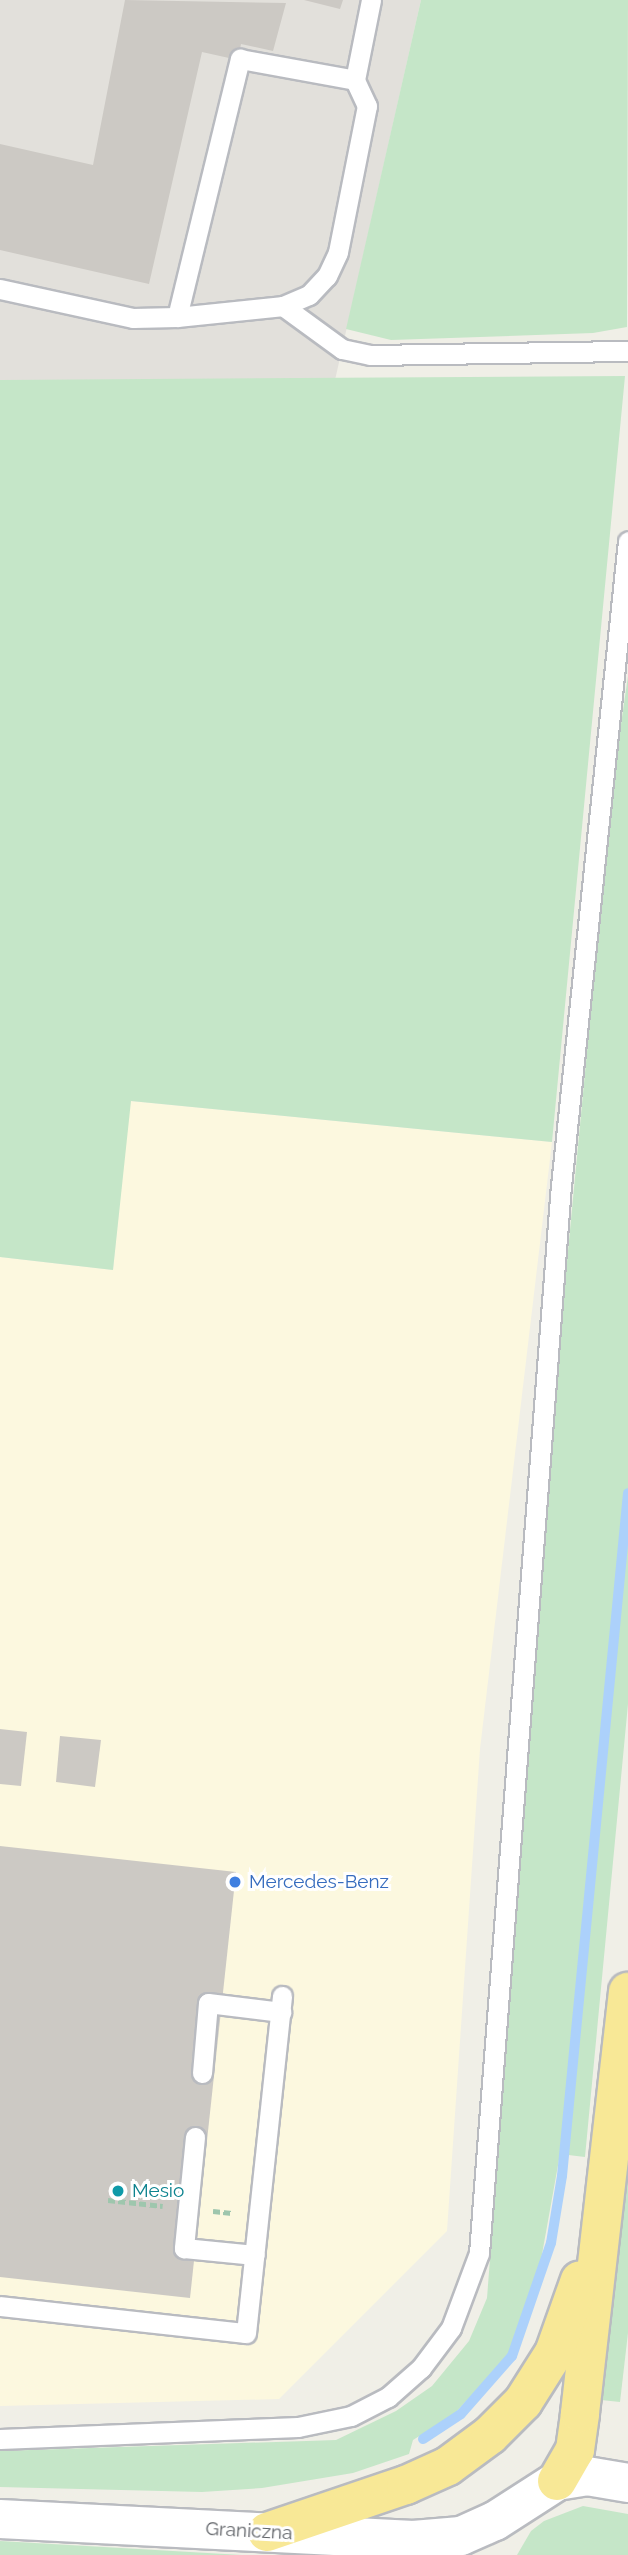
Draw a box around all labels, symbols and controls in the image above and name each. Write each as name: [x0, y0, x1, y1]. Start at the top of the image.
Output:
place label: Mercedes-Benz: [249, 1871, 389, 1893]
marker: Mercedes-Benz: [227, 1874, 243, 1890]
place label: Mesio: [132, 2180, 184, 2202]
marker: Mesio: [110, 2183, 126, 2199]
street label: Graniczna: [205, 2517, 293, 2545]

